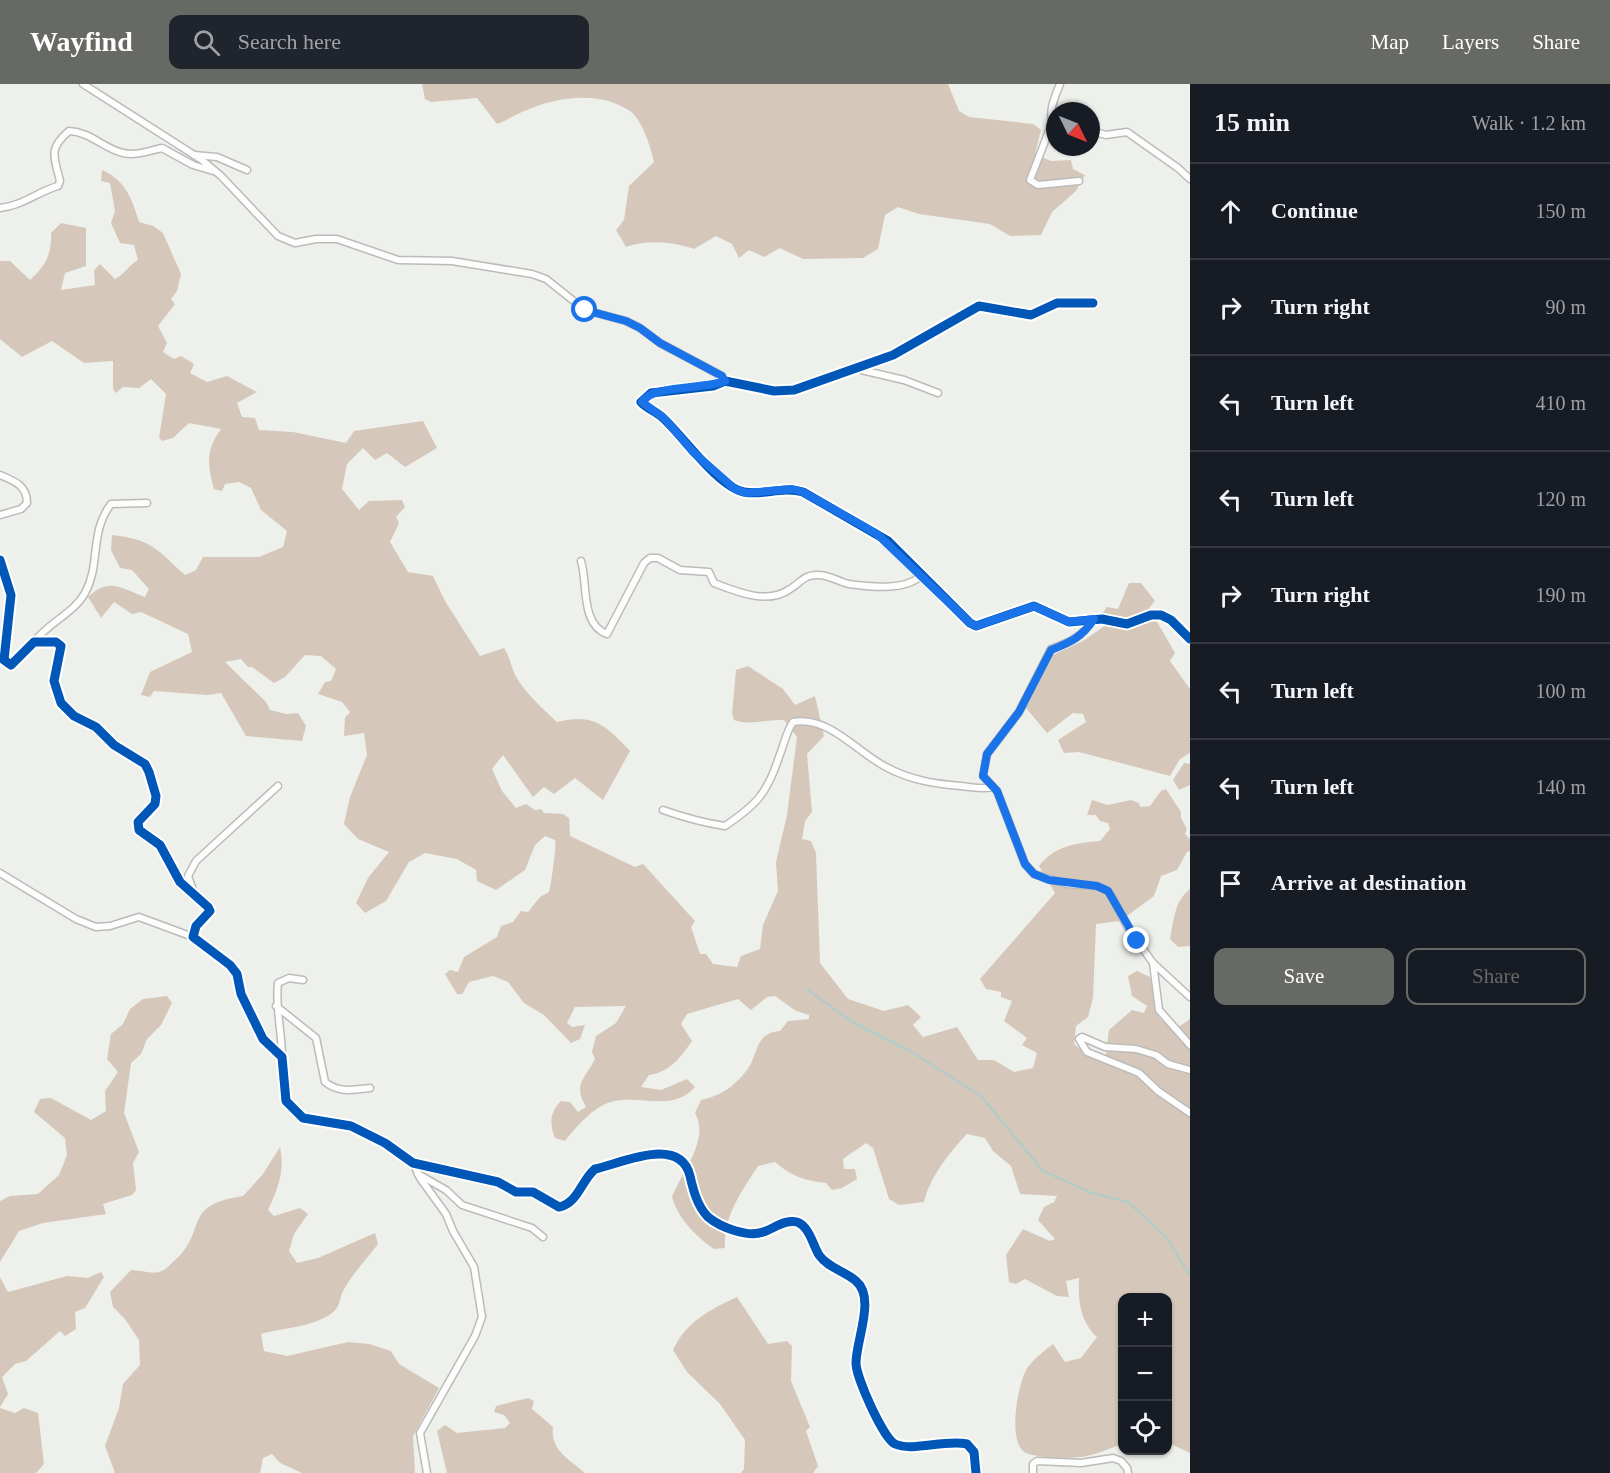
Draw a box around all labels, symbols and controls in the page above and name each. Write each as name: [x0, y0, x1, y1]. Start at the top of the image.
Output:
search box: [169, 15, 589, 69]
text: Wayfind: [30, 26, 133, 57]
icon: search: [190, 26, 223, 59]
text: Search here: [238, 29, 341, 54]
text: Map: [1371, 30, 1409, 54]
text: Layers: [1442, 30, 1499, 54]
text: Share: [1532, 30, 1580, 54]
north arrow: [1046, 102, 1100, 156]
text: 15 min: [1214, 108, 1290, 137]
text: Walk · 1.2 km: [1472, 112, 1586, 134]
icon: ahead: [1214, 195, 1247, 228]
text: Continue: [1271, 198, 1358, 223]
text: 150 m: [1535, 200, 1586, 222]
icon: right: [1214, 291, 1247, 324]
text: Turn right: [1271, 294, 1370, 319]
route start: [571, 296, 597, 322]
text: 90 m: [1545, 296, 1586, 318]
icon: left: [1214, 387, 1247, 420]
text: Turn left: [1271, 390, 1354, 415]
text: 410 m: [1535, 392, 1586, 414]
icon: left: [1214, 483, 1247, 516]
text: Turn left: [1271, 486, 1354, 511]
text: 120 m: [1535, 488, 1586, 510]
icon: right: [1214, 579, 1247, 612]
text: Turn right: [1271, 582, 1370, 607]
text: 190 m: [1535, 584, 1586, 606]
icon: left: [1214, 675, 1247, 708]
text: Turn left: [1271, 678, 1354, 703]
text: 100 m: [1535, 680, 1586, 702]
icon: left: [1214, 771, 1247, 804]
text: Turn left: [1271, 774, 1354, 799]
text: 140 m: [1535, 776, 1586, 798]
icon: arrive: [1214, 867, 1247, 900]
text: Arrive at destination: [1271, 870, 1467, 895]
route end: [1123, 927, 1149, 953]
button: Save: [1214, 948, 1394, 1005]
button: Share: [1406, 948, 1586, 1005]
map controls: [1118, 1293, 1172, 1455]
button: +: [1118, 1293, 1172, 1347]
button: −: [1118, 1347, 1172, 1401]
button: locate: [1118, 1401, 1172, 1455]

